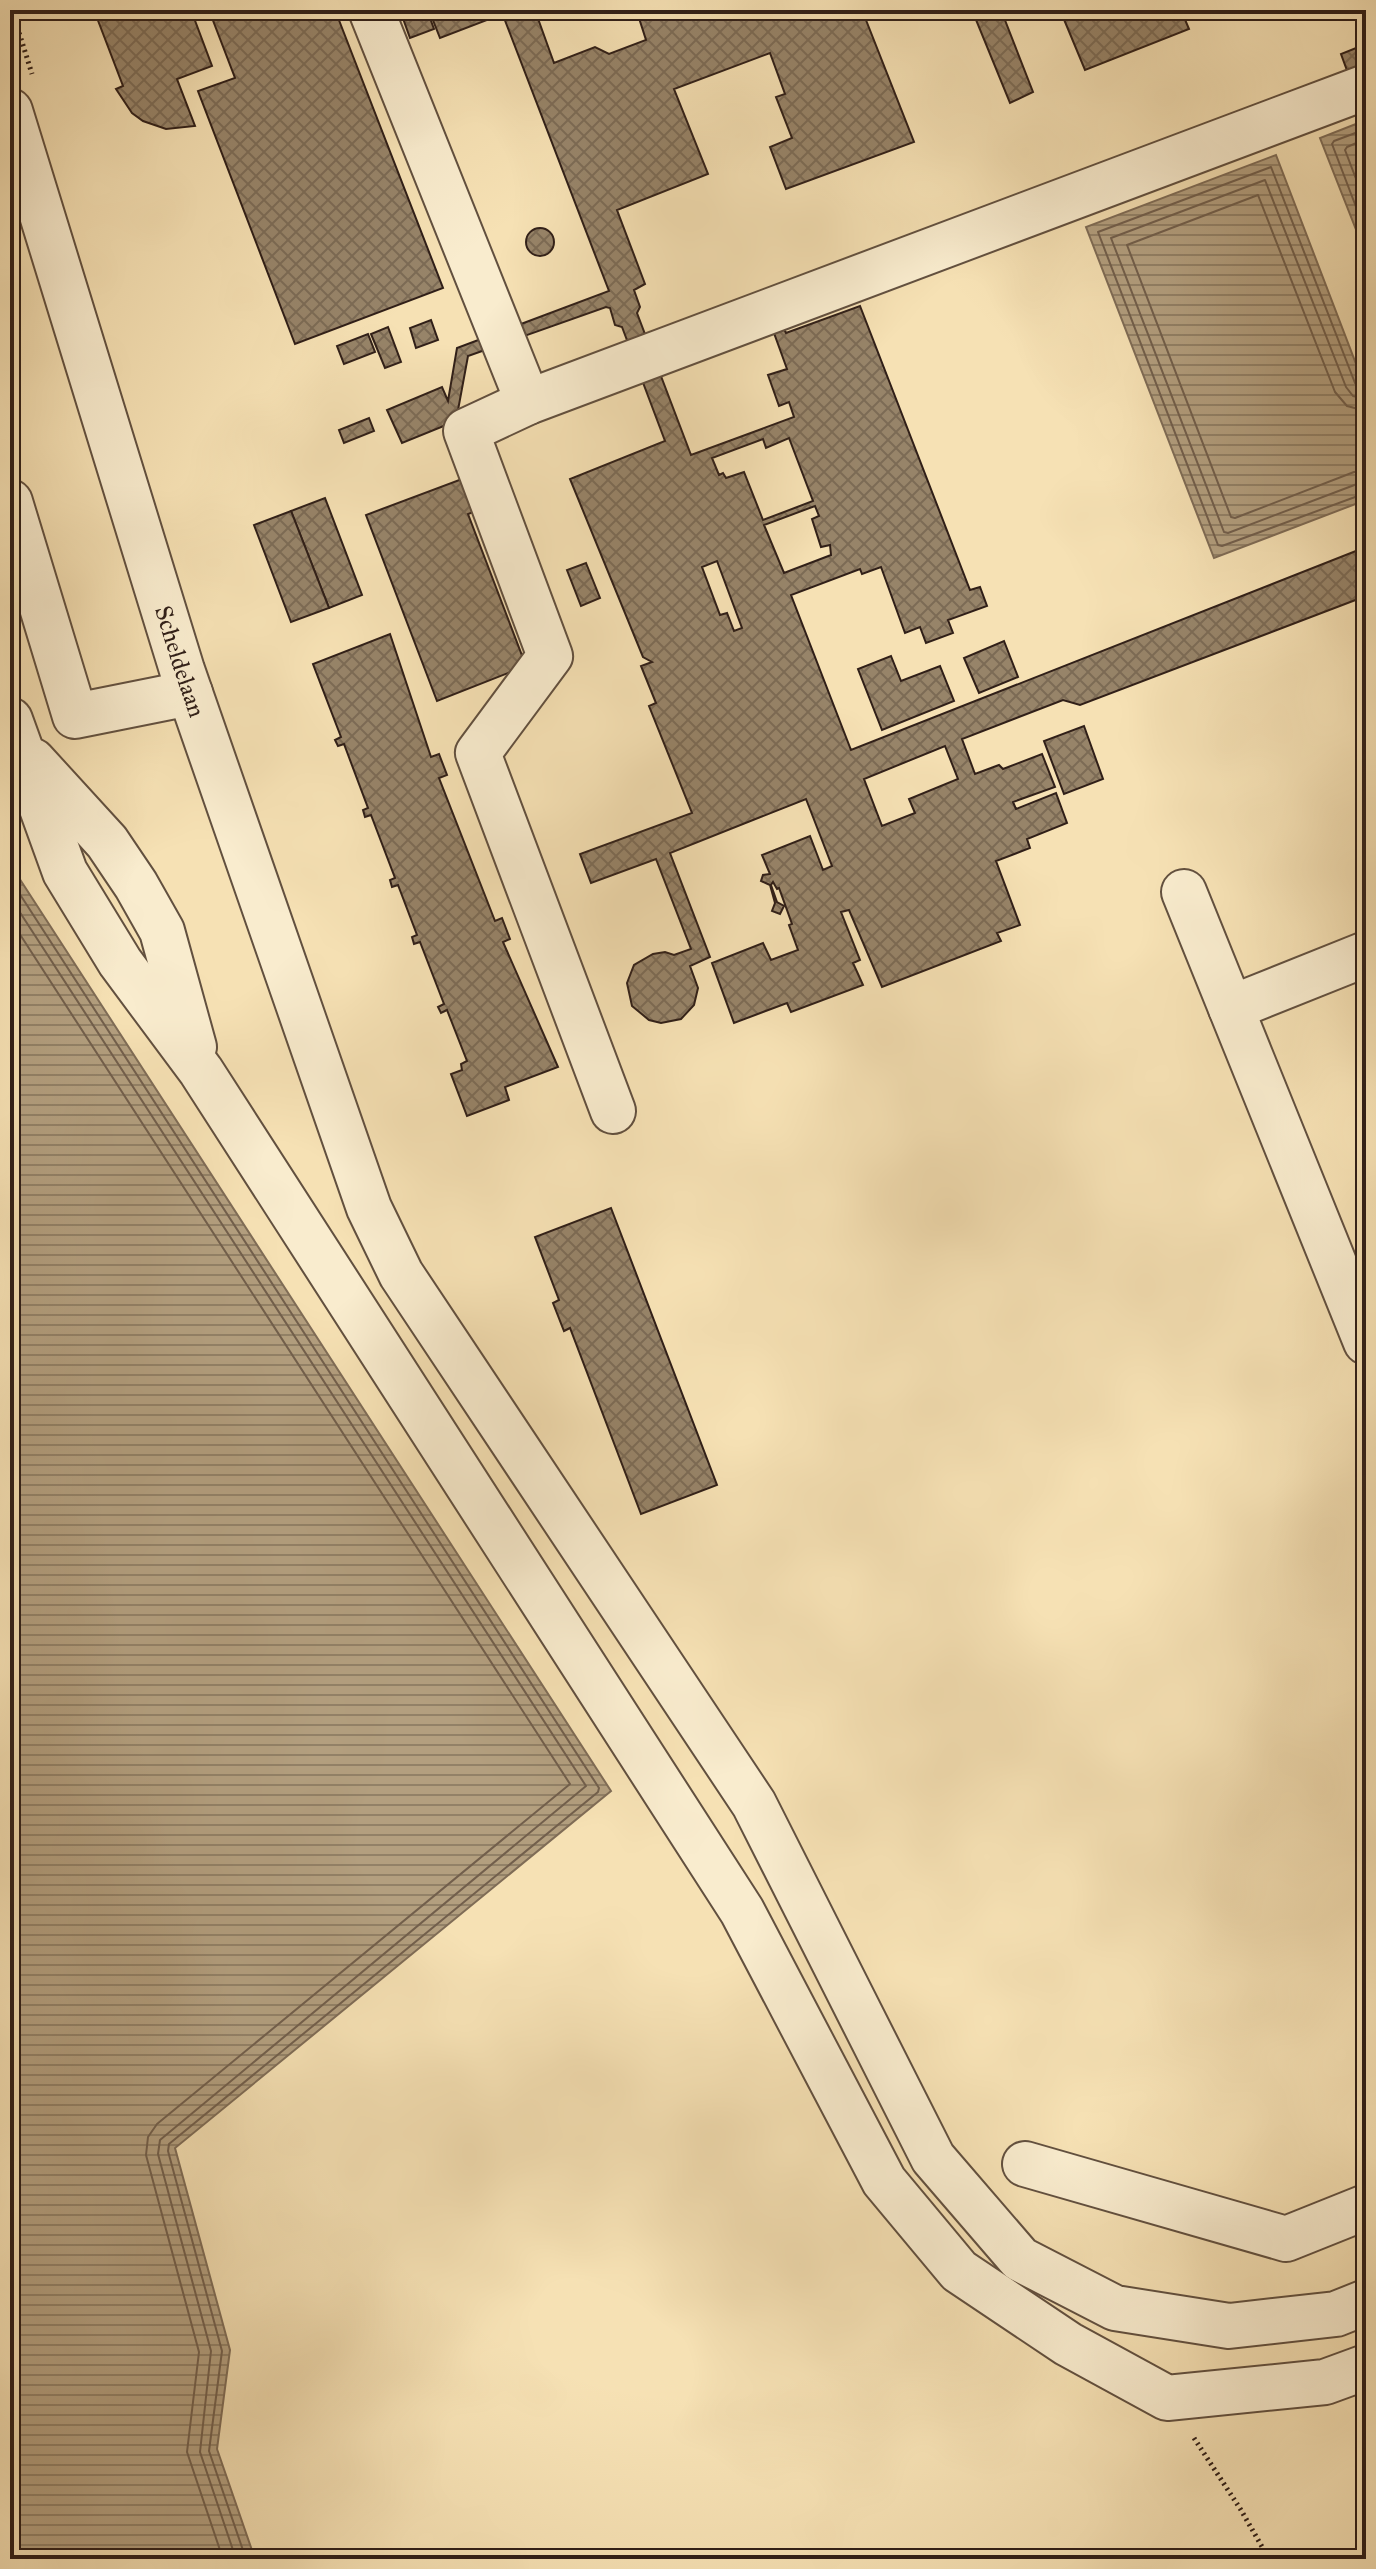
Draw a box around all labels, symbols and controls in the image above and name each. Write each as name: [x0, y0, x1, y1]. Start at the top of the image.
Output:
street label: Scheldelaan: [148, 602, 212, 721]

